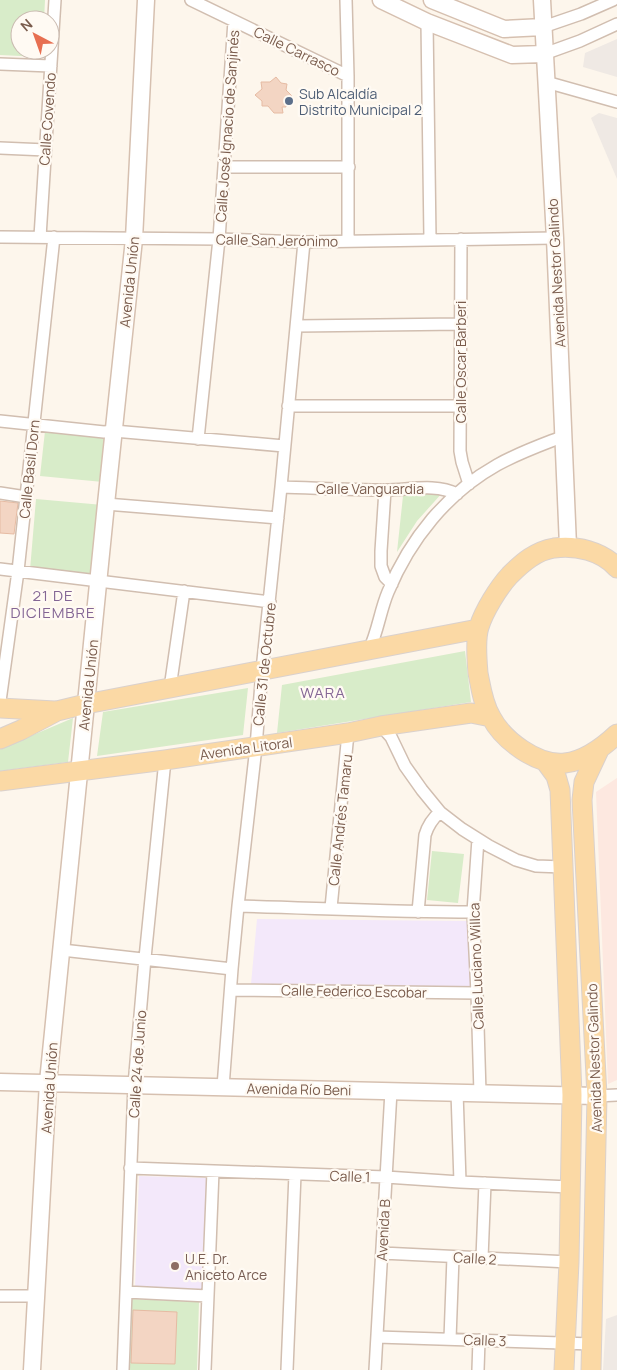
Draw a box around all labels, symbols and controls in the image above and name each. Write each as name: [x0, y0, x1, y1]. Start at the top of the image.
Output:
north arrow: [10, 10, 60, 60]
text: N: [16, 14, 36, 35]
street label: Calle Carrasco: [251, 22, 343, 80]
street label: Calle José Ignacio de Sanjinés: [211, 29, 243, 223]
street label: Calle Covendo: [34, 72, 60, 166]
place label: Sub Alcaldía Distrito Municipal 2: [299, 84, 422, 119]
marker: Sub Alcaldía Distrito Municipal 2: [283, 95, 295, 107]
street label: Avenida Nestor Galindo: [543, 198, 569, 348]
street label: Calle San Jerónimo: [216, 229, 338, 251]
street label: Avenida Unión: [115, 235, 143, 329]
street label: Calle Oscar Barberi: [451, 301, 470, 423]
street label: Calle Basil Dorn: [14, 419, 44, 519]
street label: Calle Vanguardia: [316, 479, 424, 498]
district label: 21 DE DICIEMBRE: [10, 585, 96, 623]
street label: Calle 31 de Octubre: [248, 601, 280, 727]
street label: Avenida Unión: [74, 638, 102, 732]
district label: WARA: [300, 682, 346, 703]
street label: Avenida Litoral: [198, 732, 294, 764]
street label: Calle Andrés Tamaru: [324, 753, 356, 887]
street label: Calle Luciano Willca: [464, 902, 488, 1030]
street label: Calle Federico Escobar: [281, 980, 427, 1002]
street label: Avenida Nestor Galindo: [582, 983, 606, 1133]
street label: Calle 24 de Junio: [124, 1009, 150, 1119]
street label: Avenida Unión: [36, 1042, 62, 1134]
street label: Avenida Río Beni: [246, 1079, 352, 1099]
street label: Calle 1: [329, 1166, 371, 1186]
street label: Avenida B: [372, 1198, 394, 1262]
street label: Calle 2: [453, 1247, 497, 1269]
place label: U.E. Dr. Aniceto Arce: [185, 1249, 267, 1284]
marker: U.E. Dr. Aniceto Arce: [169, 1260, 181, 1272]
street label: Calle 3: [463, 1330, 507, 1350]

